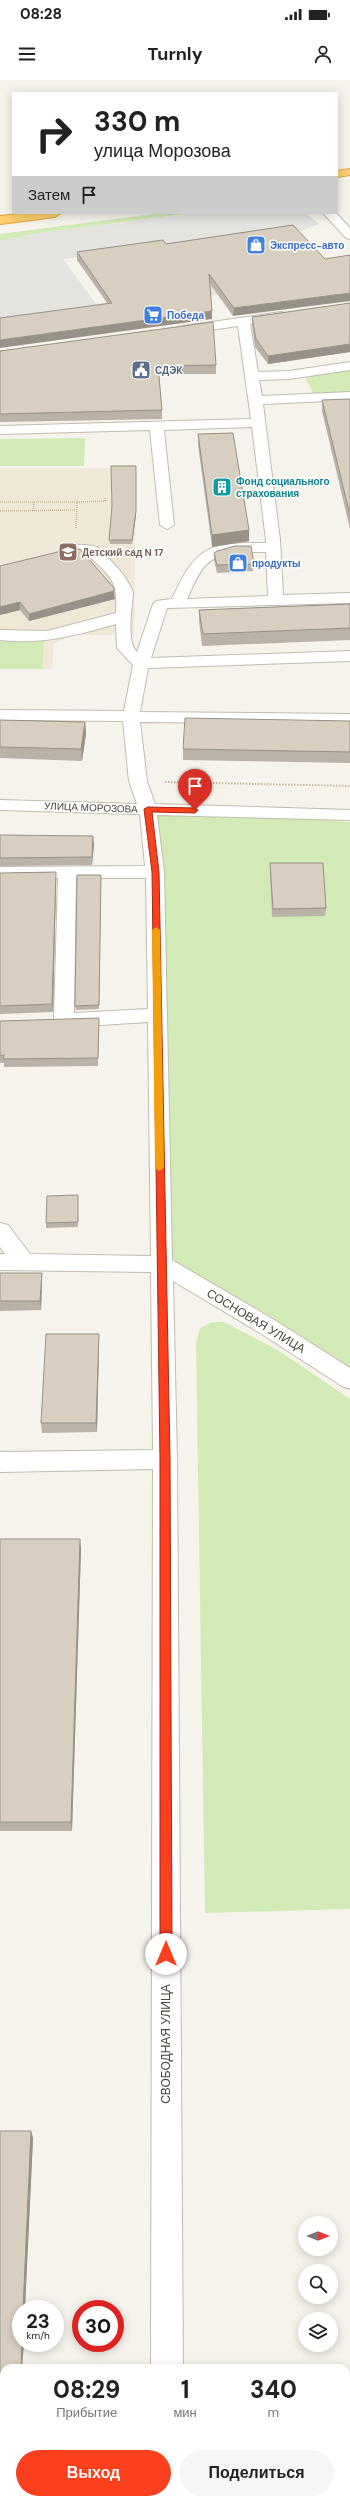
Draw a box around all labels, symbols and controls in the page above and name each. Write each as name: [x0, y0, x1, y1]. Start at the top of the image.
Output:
text: 08:28: [20, 4, 62, 24]
text: Turnly: [147, 42, 203, 66]
icon: menu: [16, 43, 38, 65]
icon: person: [312, 43, 334, 65]
text: 330 m: [94, 103, 180, 140]
icon: right: [28, 108, 80, 160]
text: улица Морозова: [94, 139, 231, 163]
icon: arrive: [78, 184, 100, 206]
text: Затем: [28, 185, 70, 205]
shop icon: Экспресс-авто: [245, 234, 267, 256]
place label: Экспресс-авто: [270, 239, 344, 252]
supermarket icon: Победа: [142, 304, 164, 326]
place label: Победа: [167, 309, 204, 322]
public building icon: СДЭК: [130, 359, 152, 381]
place label: СДЭК: [155, 364, 183, 377]
place label: Фонд социального страхования: [236, 475, 330, 500]
building icon: Фонд социального страхования: [211, 476, 233, 498]
school or university icon: Детский сад N 17: [57, 541, 79, 563]
place label: Детский сад N 17: [82, 546, 164, 559]
shop icon: продукты: [227, 552, 249, 574]
place label: продукты: [252, 557, 301, 570]
pin: [178, 769, 212, 810]
icon: arrive: [184, 775, 206, 797]
street label: УЛИЦА МОРОЗОВА: [44, 799, 138, 816]
street label: СОСНОВАЯ УЛИЦА: [204, 1285, 308, 1357]
position arrow: [145, 1933, 187, 1975]
street label: СВОБОДНАЯ УЛИЦА: [158, 1984, 174, 2104]
north arrow: [298, 2216, 338, 2256]
map controls: [298, 2216, 338, 2352]
button: search: [298, 2264, 338, 2304]
speed limit sign: 30: [72, 2300, 124, 2352]
text: 23: [26, 2308, 50, 2334]
button: layers: [298, 2312, 338, 2352]
text: km/h: [26, 2329, 50, 2342]
text: 08:29: [53, 2374, 120, 2405]
text: 1: [181, 2374, 189, 2405]
text: 340: [250, 2374, 297, 2405]
text: Прибытие: [56, 2404, 117, 2421]
text: мин: [173, 2404, 197, 2421]
text: m: [268, 2404, 279, 2421]
button: Выход: [16, 2450, 171, 2496]
button: Поделиться: [179, 2450, 334, 2496]

